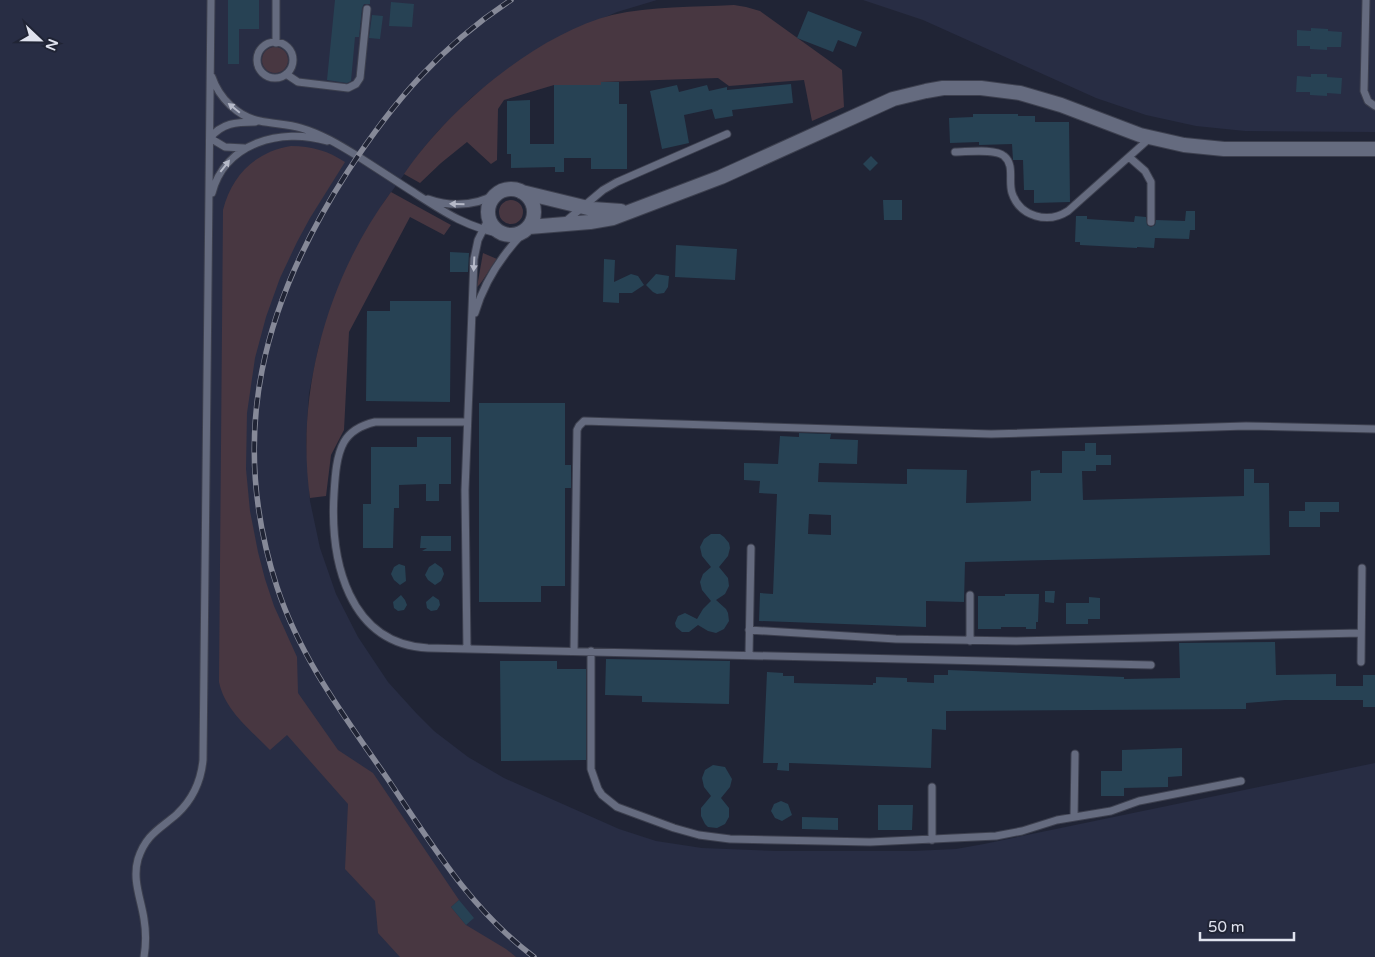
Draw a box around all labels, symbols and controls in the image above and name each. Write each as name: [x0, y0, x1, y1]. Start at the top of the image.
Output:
north arrow: [15, 15, 65, 65]
text: N: [42, 36, 62, 53]
one-way arrow: [228, 103, 241, 114]
one-way arrow: [220, 160, 231, 173]
one-way arrow: [448, 200, 464, 208]
one-way arrow: [470, 256, 478, 272]
scale bar: [1200, 910, 1294, 942]
text: 50 m: [1208, 918, 1245, 936]

